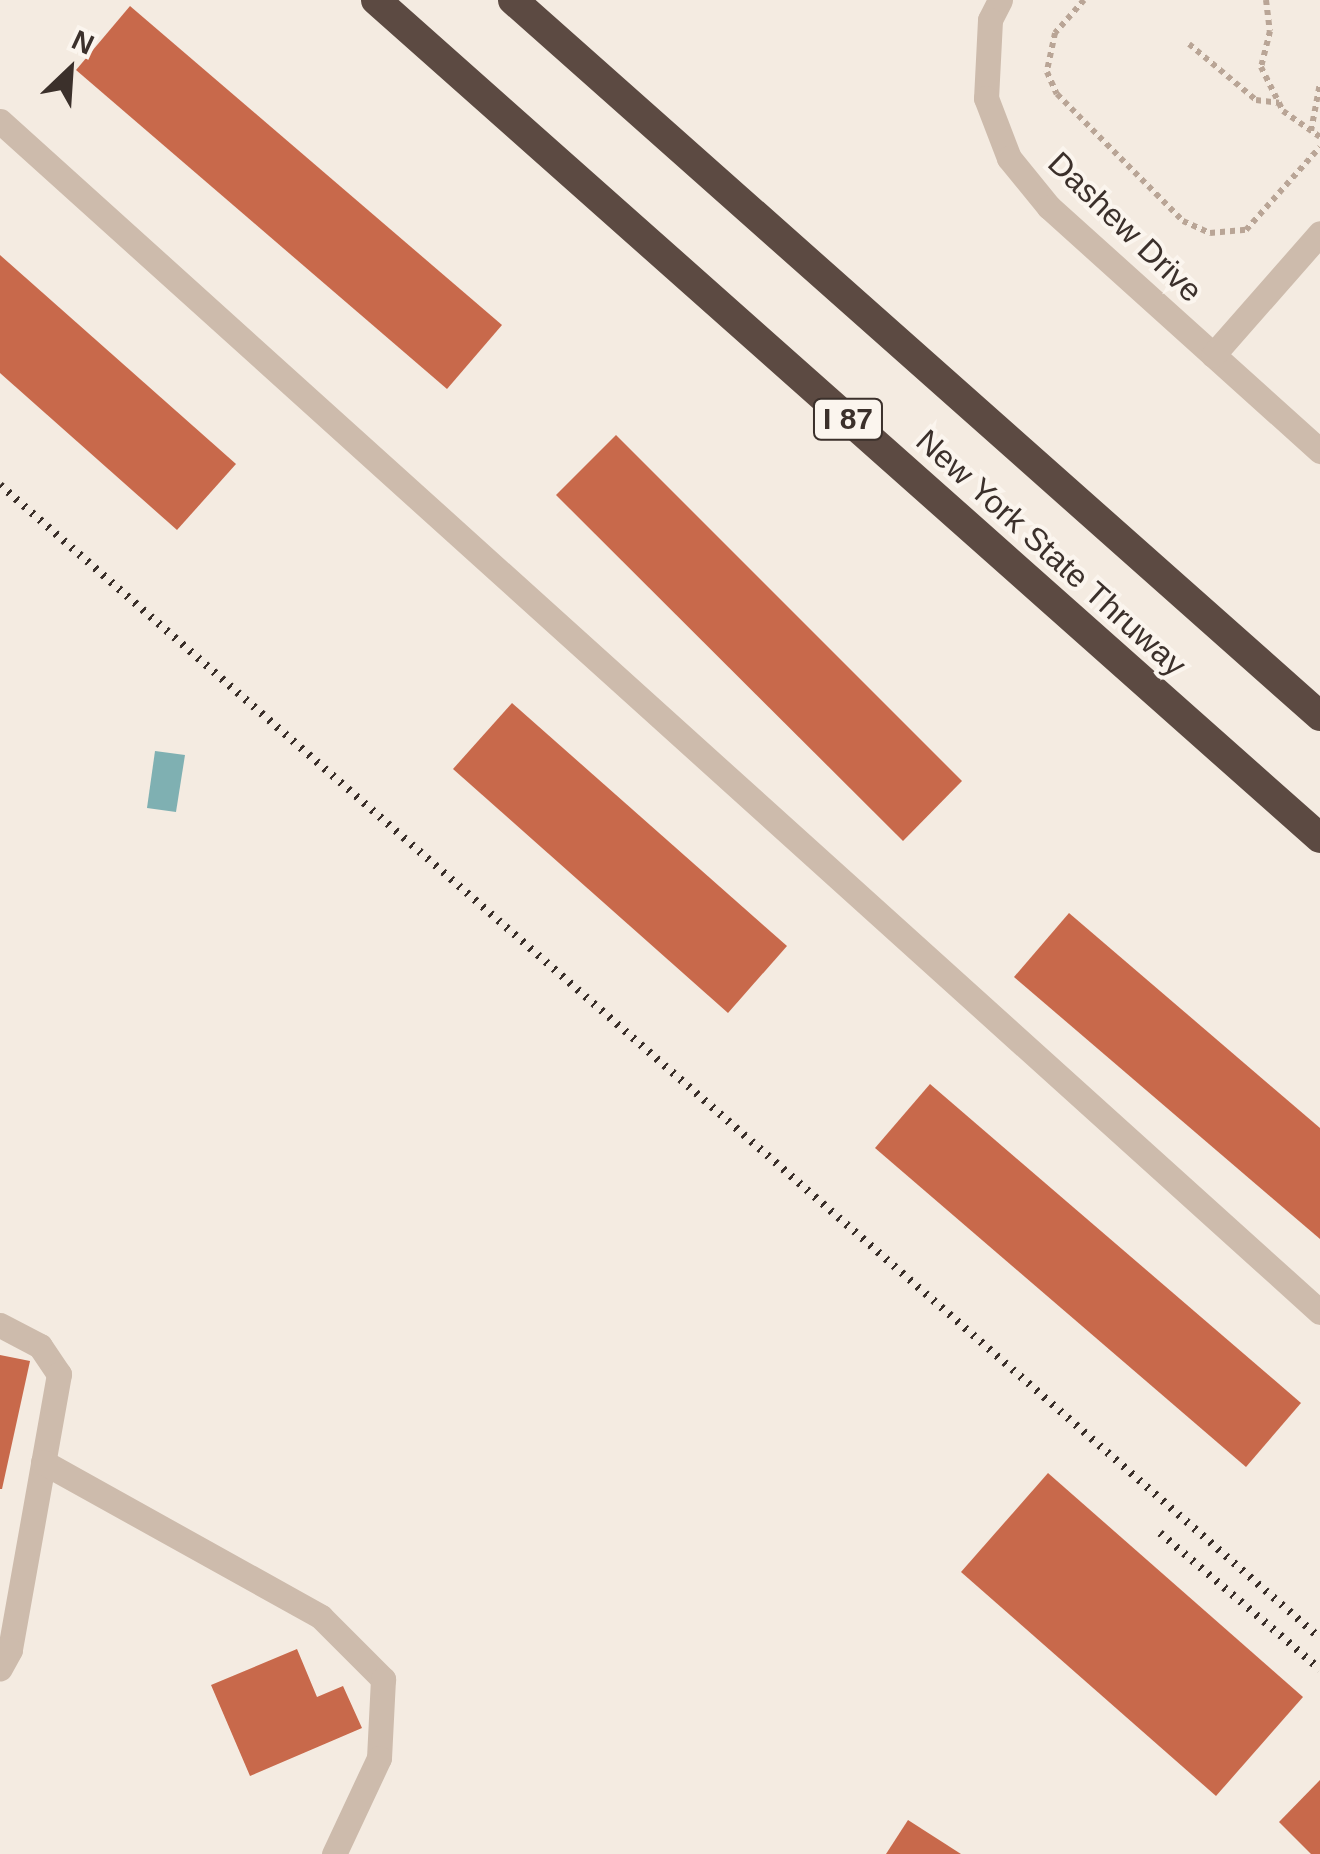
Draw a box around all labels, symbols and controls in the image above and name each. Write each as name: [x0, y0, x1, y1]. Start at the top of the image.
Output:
north arrow: [20, 20, 120, 120]
text: N: [67, 24, 99, 61]
street label: Dashew Drive: [1040, 144, 1210, 310]
road number: I 87: [810, 394, 886, 444]
street label: New York State Thruway: [908, 421, 1194, 685]

